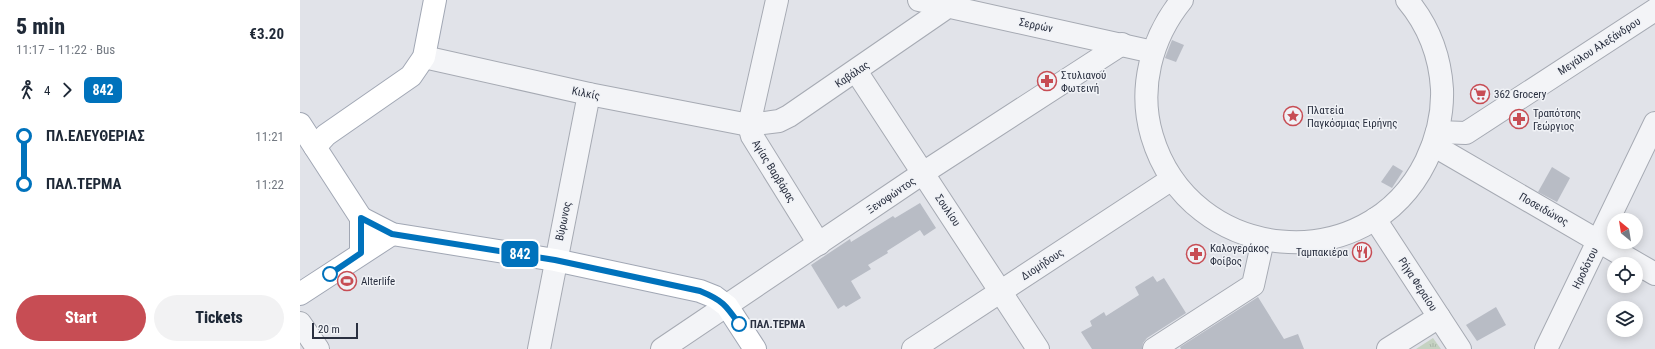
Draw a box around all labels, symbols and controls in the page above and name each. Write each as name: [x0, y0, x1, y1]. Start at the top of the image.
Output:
text: 5 min: [16, 14, 65, 39]
street label: Μεγάλου Αλεξάνδρου: [1556, 15, 1643, 78]
street label: Σερρών: [1018, 16, 1054, 35]
text: €3.20: [249, 25, 284, 43]
text: 11:17 – 11:22 · Bus: [16, 42, 115, 57]
street label: Καβάλας: [833, 58, 872, 91]
place label: Στυλιανού Φωτεινή: [1061, 69, 1106, 95]
pharmacy icon: Στυλιανού Φωτεινή: [1036, 70, 1058, 92]
icon: walk: [16, 79, 38, 101]
icon: forward: [56, 79, 78, 101]
text: 842: [92, 82, 114, 98]
text: 4: [44, 83, 50, 98]
supermarket icon: 362 Grocery: [1469, 83, 1491, 105]
street label: Κιλκίς: [571, 84, 601, 103]
place label: 362 Grocery: [1494, 88, 1547, 101]
place label: Πλατεία Παγκόσμιας Ειρήνης: [1307, 104, 1398, 130]
place icon: Πλατεία Παγκόσμιας Ειρήνης: [1282, 105, 1304, 127]
place label: Τραπότσης Γεώργιος: [1533, 107, 1581, 133]
pharmacy icon: Τραπότσης Γεώργιος: [1508, 108, 1530, 130]
text: ΠΛ.ΕΛΕΥΘΕΡΙΑΣ: [46, 127, 145, 145]
text: 11:21: [255, 129, 284, 144]
street label: Αγίας Βαρβάρας: [749, 137, 798, 205]
street label: Ξενοφώντος: [864, 174, 918, 216]
text: ΠΑΛ.ΤΕΡΜΑ: [46, 175, 122, 193]
text: 11:22: [255, 177, 284, 192]
street label: Ποσειδώνος: [1517, 190, 1571, 229]
street label: Σουλίου: [932, 192, 963, 229]
street label: Βύρωνος: [553, 200, 574, 242]
north arrow: [1607, 213, 1643, 249]
map controls: [1607, 213, 1643, 337]
line badge: 842: [497, 241, 543, 267]
restaurant icon: Ταμπακιέρα: [1351, 241, 1373, 263]
place label: Καλογεράκος Φοίβος: [1210, 242, 1269, 268]
pharmacy icon: Καλογεράκος Φοίβος: [1185, 243, 1207, 265]
street label: Ηροδότου: [1570, 245, 1601, 291]
text: 842: [509, 246, 531, 262]
street label: Διομήδους: [1019, 246, 1066, 283]
place label: Ταμπακιέρα: [1296, 246, 1349, 259]
street label: Ρήγα Φεραίου: [1395, 255, 1440, 314]
button: locate: [1607, 257, 1643, 293]
unlabelled marker: [322, 266, 338, 282]
sports icon: Alterlife: [336, 270, 358, 292]
place label: Alterlife: [361, 275, 395, 288]
button: Start: [16, 295, 146, 341]
button: Tickets: [154, 295, 284, 341]
button: layers: [1607, 301, 1643, 337]
marker: ΠΑΛ.ΤΕΡΜΑ: [731, 316, 747, 332]
place label: ΠΑΛ.ΤΕΡΜΑ: [750, 318, 806, 331]
scale bar: [312, 321, 358, 340]
text: 20 m: [318, 323, 340, 336]

